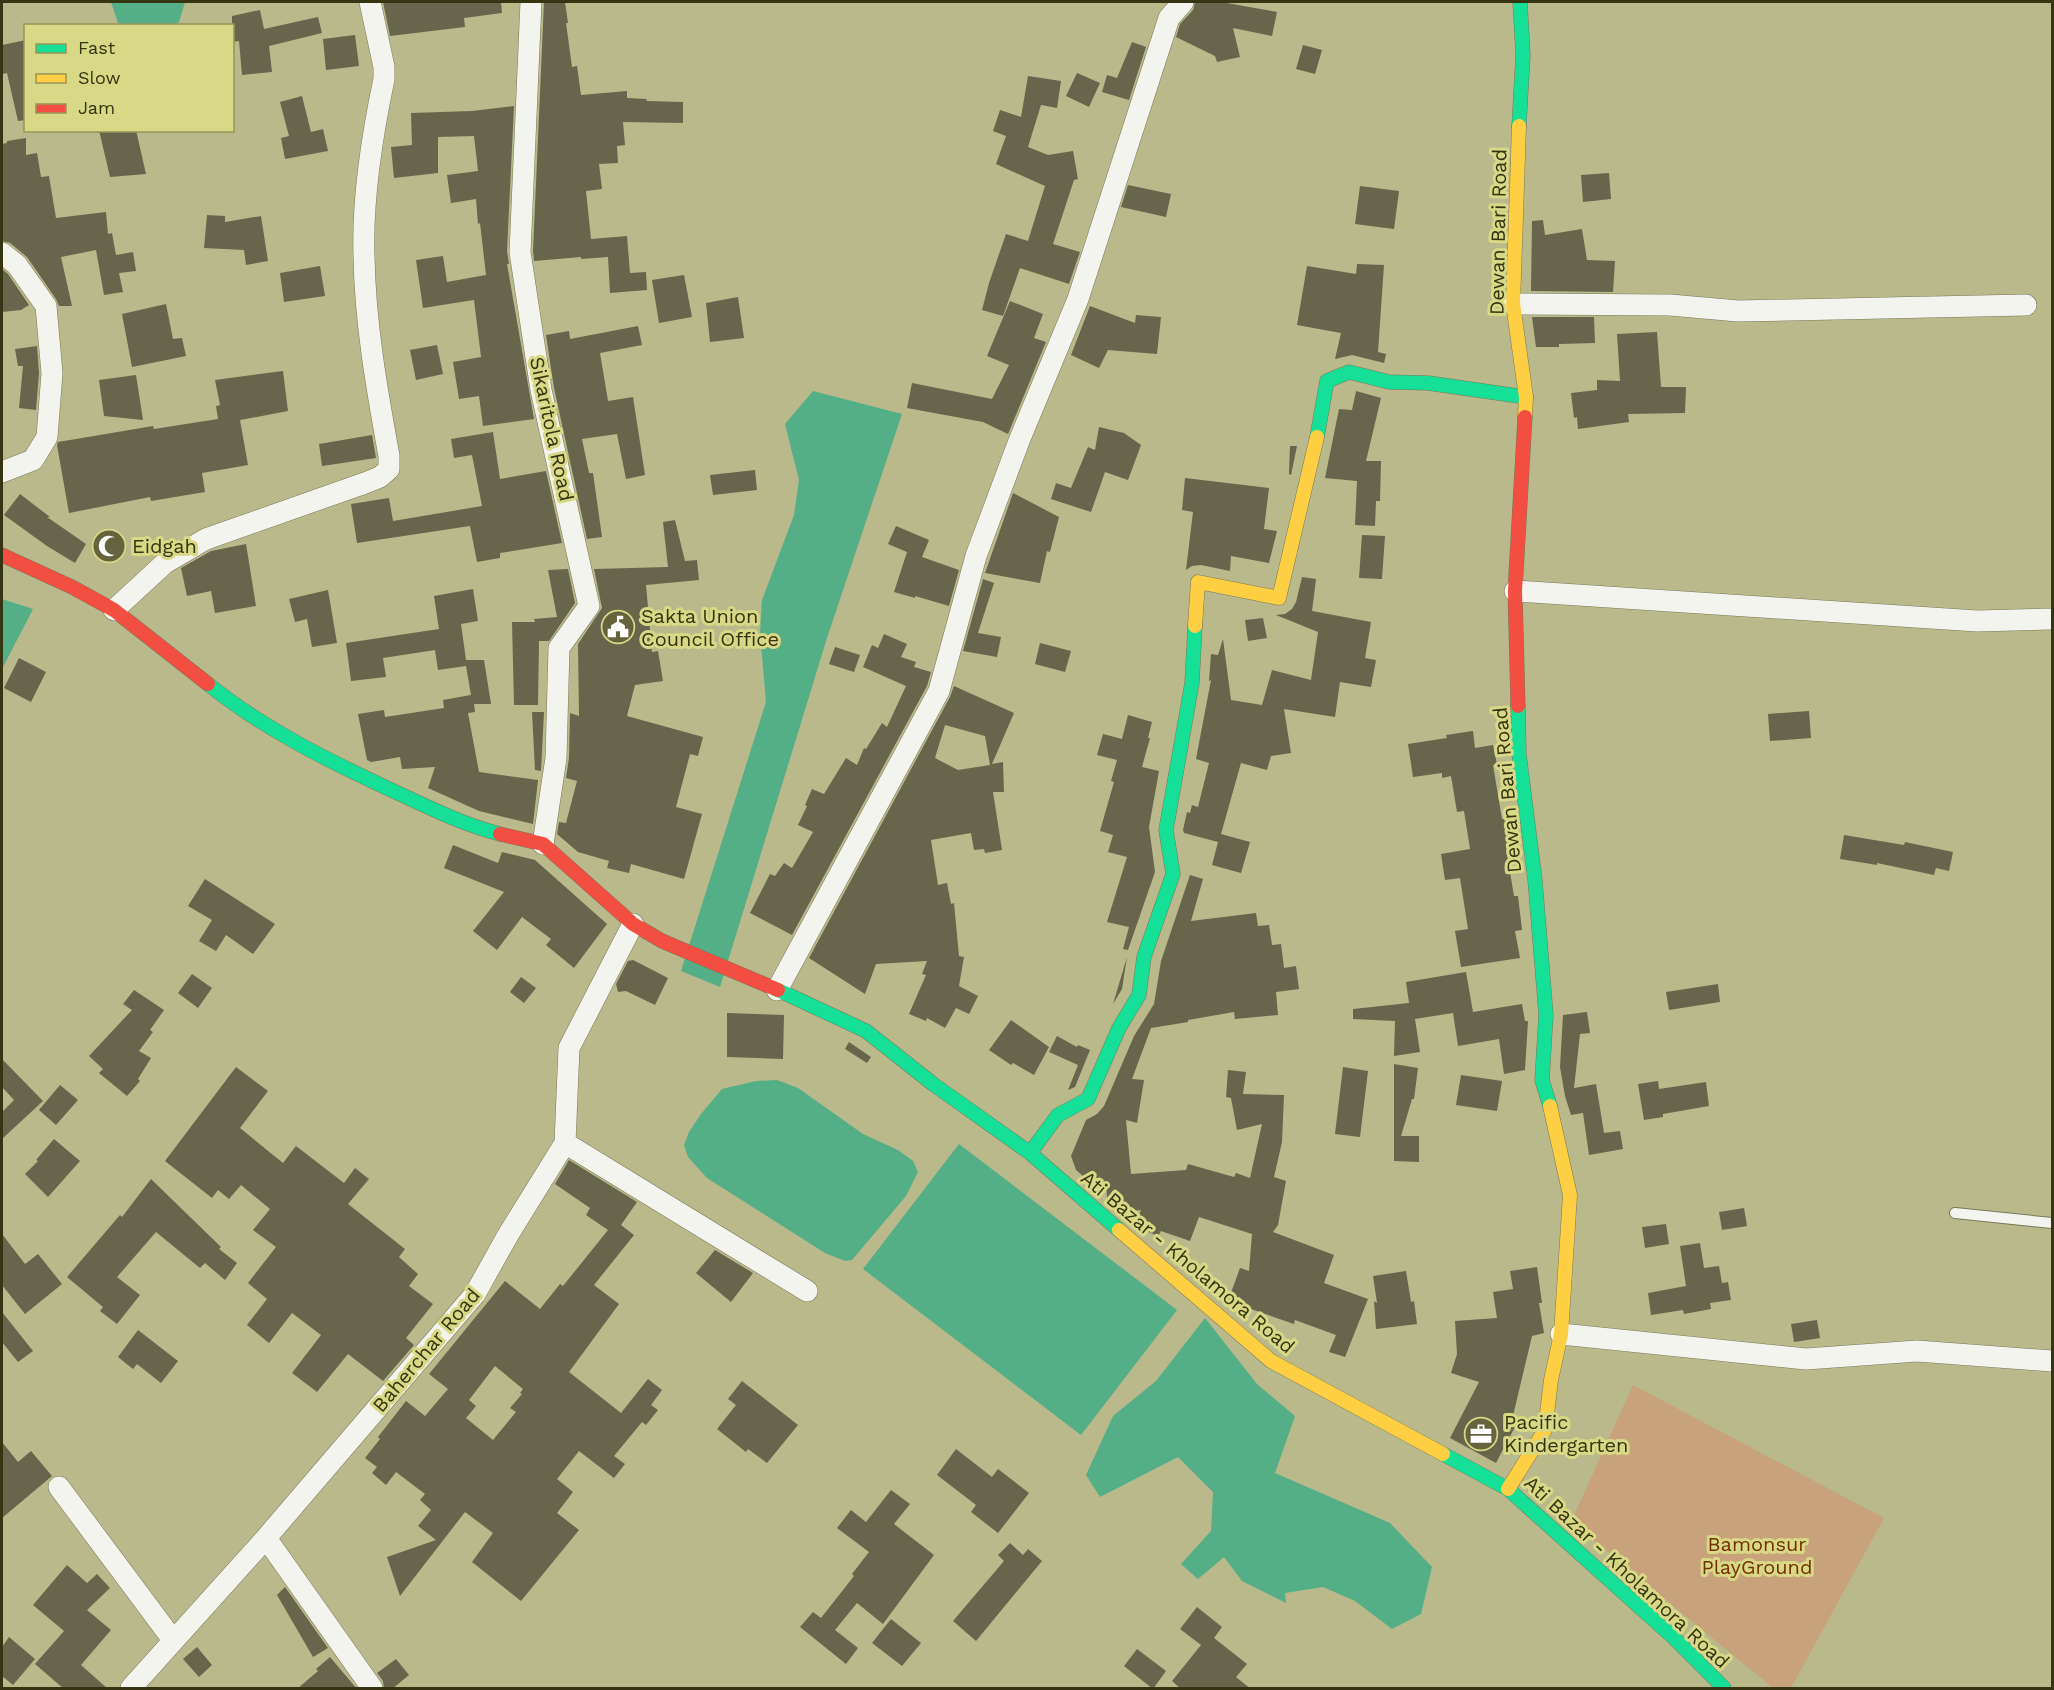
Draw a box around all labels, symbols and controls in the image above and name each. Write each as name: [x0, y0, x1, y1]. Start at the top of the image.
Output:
legend: [24, 24, 234, 132]
text: Fast: [78, 37, 116, 58]
text: Slow: [78, 67, 121, 88]
text: Jam: [78, 97, 115, 118]
street label: Dewan Bari Road: [1485, 149, 1511, 315]
street label: Sikaritola Road: [525, 355, 579, 503]
mosque icon: Eidgah: [91, 528, 127, 564]
place label: Eidgah: [132, 534, 197, 558]
place label: Sakta Union Council Office: [641, 604, 779, 651]
public building icon: Sakta Union Council Office: [600, 609, 636, 645]
street label: Dewan Bari Road: [1488, 706, 1526, 874]
street label: Ati Bazar - Kholamora Road: [1076, 1166, 1300, 1358]
street label: Baherchar Road: [367, 1283, 485, 1417]
place label: Pacific Kindergarten: [1504, 1410, 1628, 1457]
office icon: Pacific Kindergarten: [1463, 1416, 1499, 1452]
street label: Ati Bazar - Kholamora Road: [1520, 1471, 1734, 1673]
park label: Bamonsur PlayGround: [1702, 1532, 1812, 1579]

